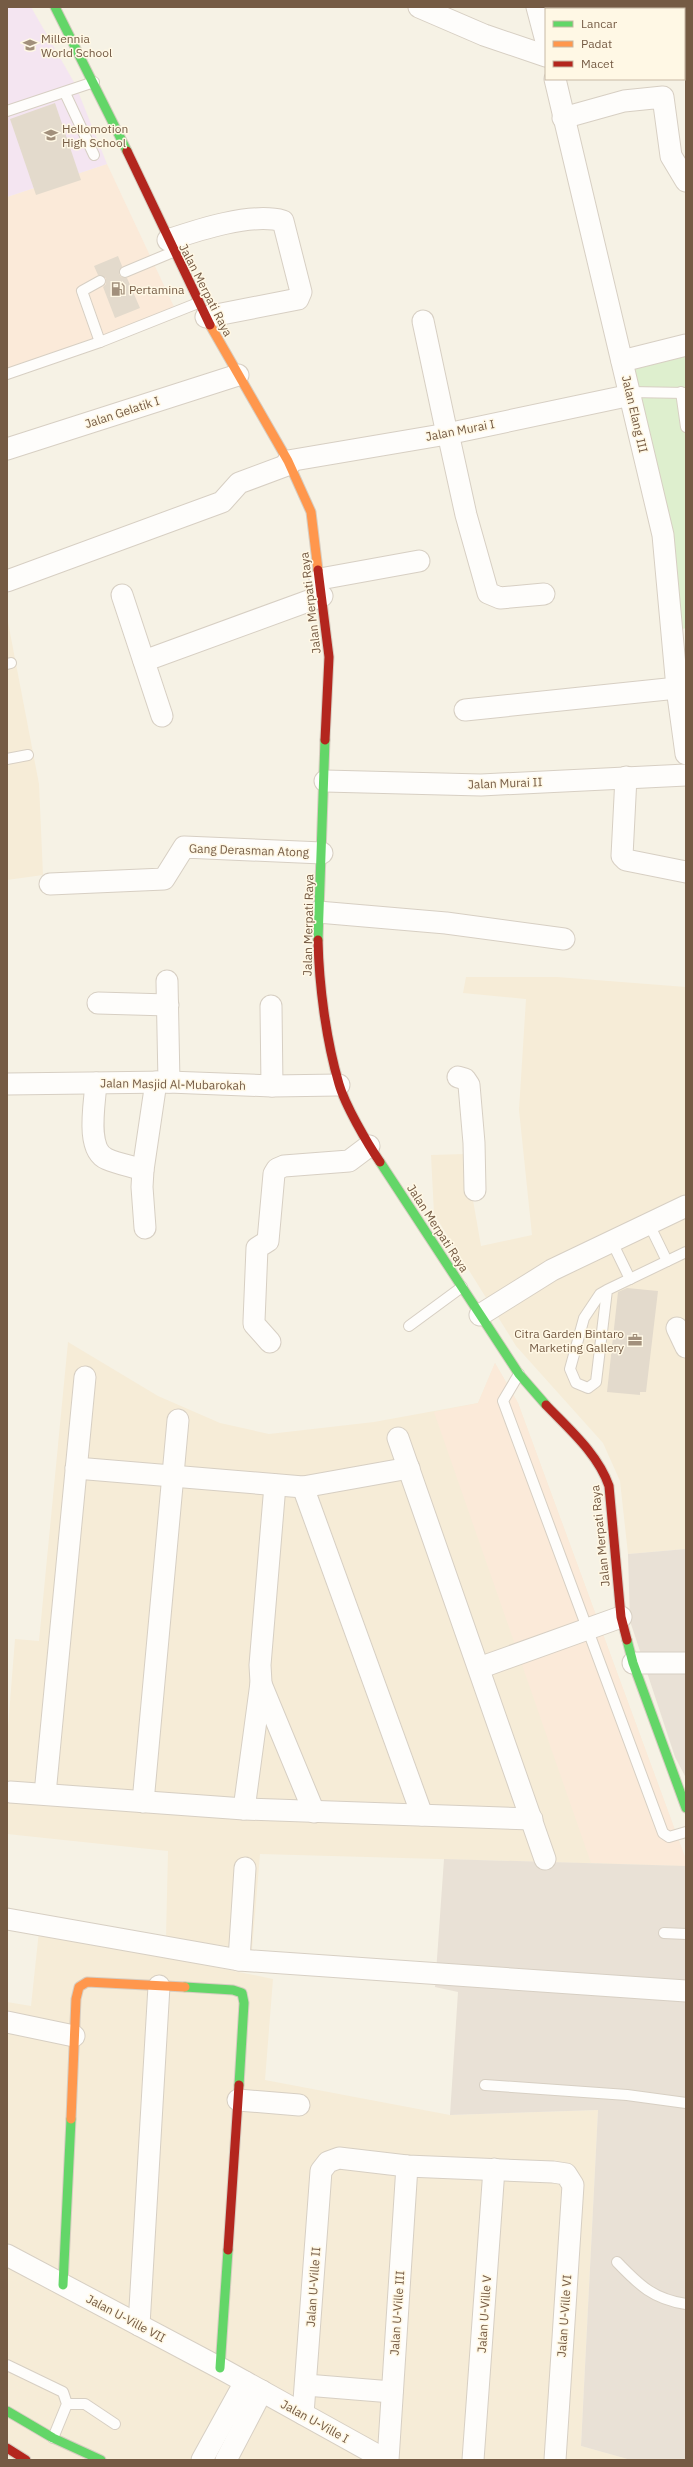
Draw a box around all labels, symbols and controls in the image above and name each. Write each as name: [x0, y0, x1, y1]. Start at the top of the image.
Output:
legend: [545, 8, 685, 80]
text: Lancar: [581, 16, 618, 31]
place label: Millennia World School: [41, 31, 112, 60]
text: Padat: [581, 36, 612, 51]
school or university icon: Millennia World School: [22, 37, 38, 53]
text: Macet: [581, 56, 614, 71]
place label: Hellomotion High School: [62, 121, 128, 150]
school or university icon: Hellomotion High School: [43, 127, 59, 143]
street label: Jalan Merpati Raya: [176, 241, 236, 339]
fuel station icon: Pertamina: [110, 281, 126, 297]
place label: Pertamina: [129, 282, 185, 297]
street label: Jalan Elang III: [619, 374, 651, 454]
street label: Jalan Gelatik I: [83, 393, 161, 431]
street label: Jalan Murai I: [424, 416, 496, 444]
street label: Jalan Merpati Raya: [296, 551, 324, 655]
street label: Jalan Murai II: [467, 774, 543, 792]
street label: Gang Derasman Atong: [189, 840, 310, 860]
street label: Jalan Merpati Raya: [300, 873, 316, 976]
street label: Jalan Masjid Al-Mubarokah: [100, 1075, 246, 1093]
street label: Jalan Merpati Raya: [404, 1181, 472, 1275]
place label: Citra Garden Bintaro Marketing Gallery: [514, 1326, 624, 1355]
office icon: Citra Garden Bintaro Marketing Gallery: [627, 1332, 643, 1348]
street label: Jalan Merpati Raya: [587, 1484, 613, 1588]
street label: Jalan U-Ville II: [303, 2246, 323, 2328]
street label: Jalan U-Ville III: [387, 2270, 407, 2356]
street label: Jalan U-Ville V: [474, 2274, 494, 2353]
street label: Jalan U-Ville VI: [554, 2274, 574, 2358]
street label: Jalan U-Ville VII: [84, 2291, 168, 2345]
street label: Jalan U-Ville I: [278, 2396, 352, 2446]

